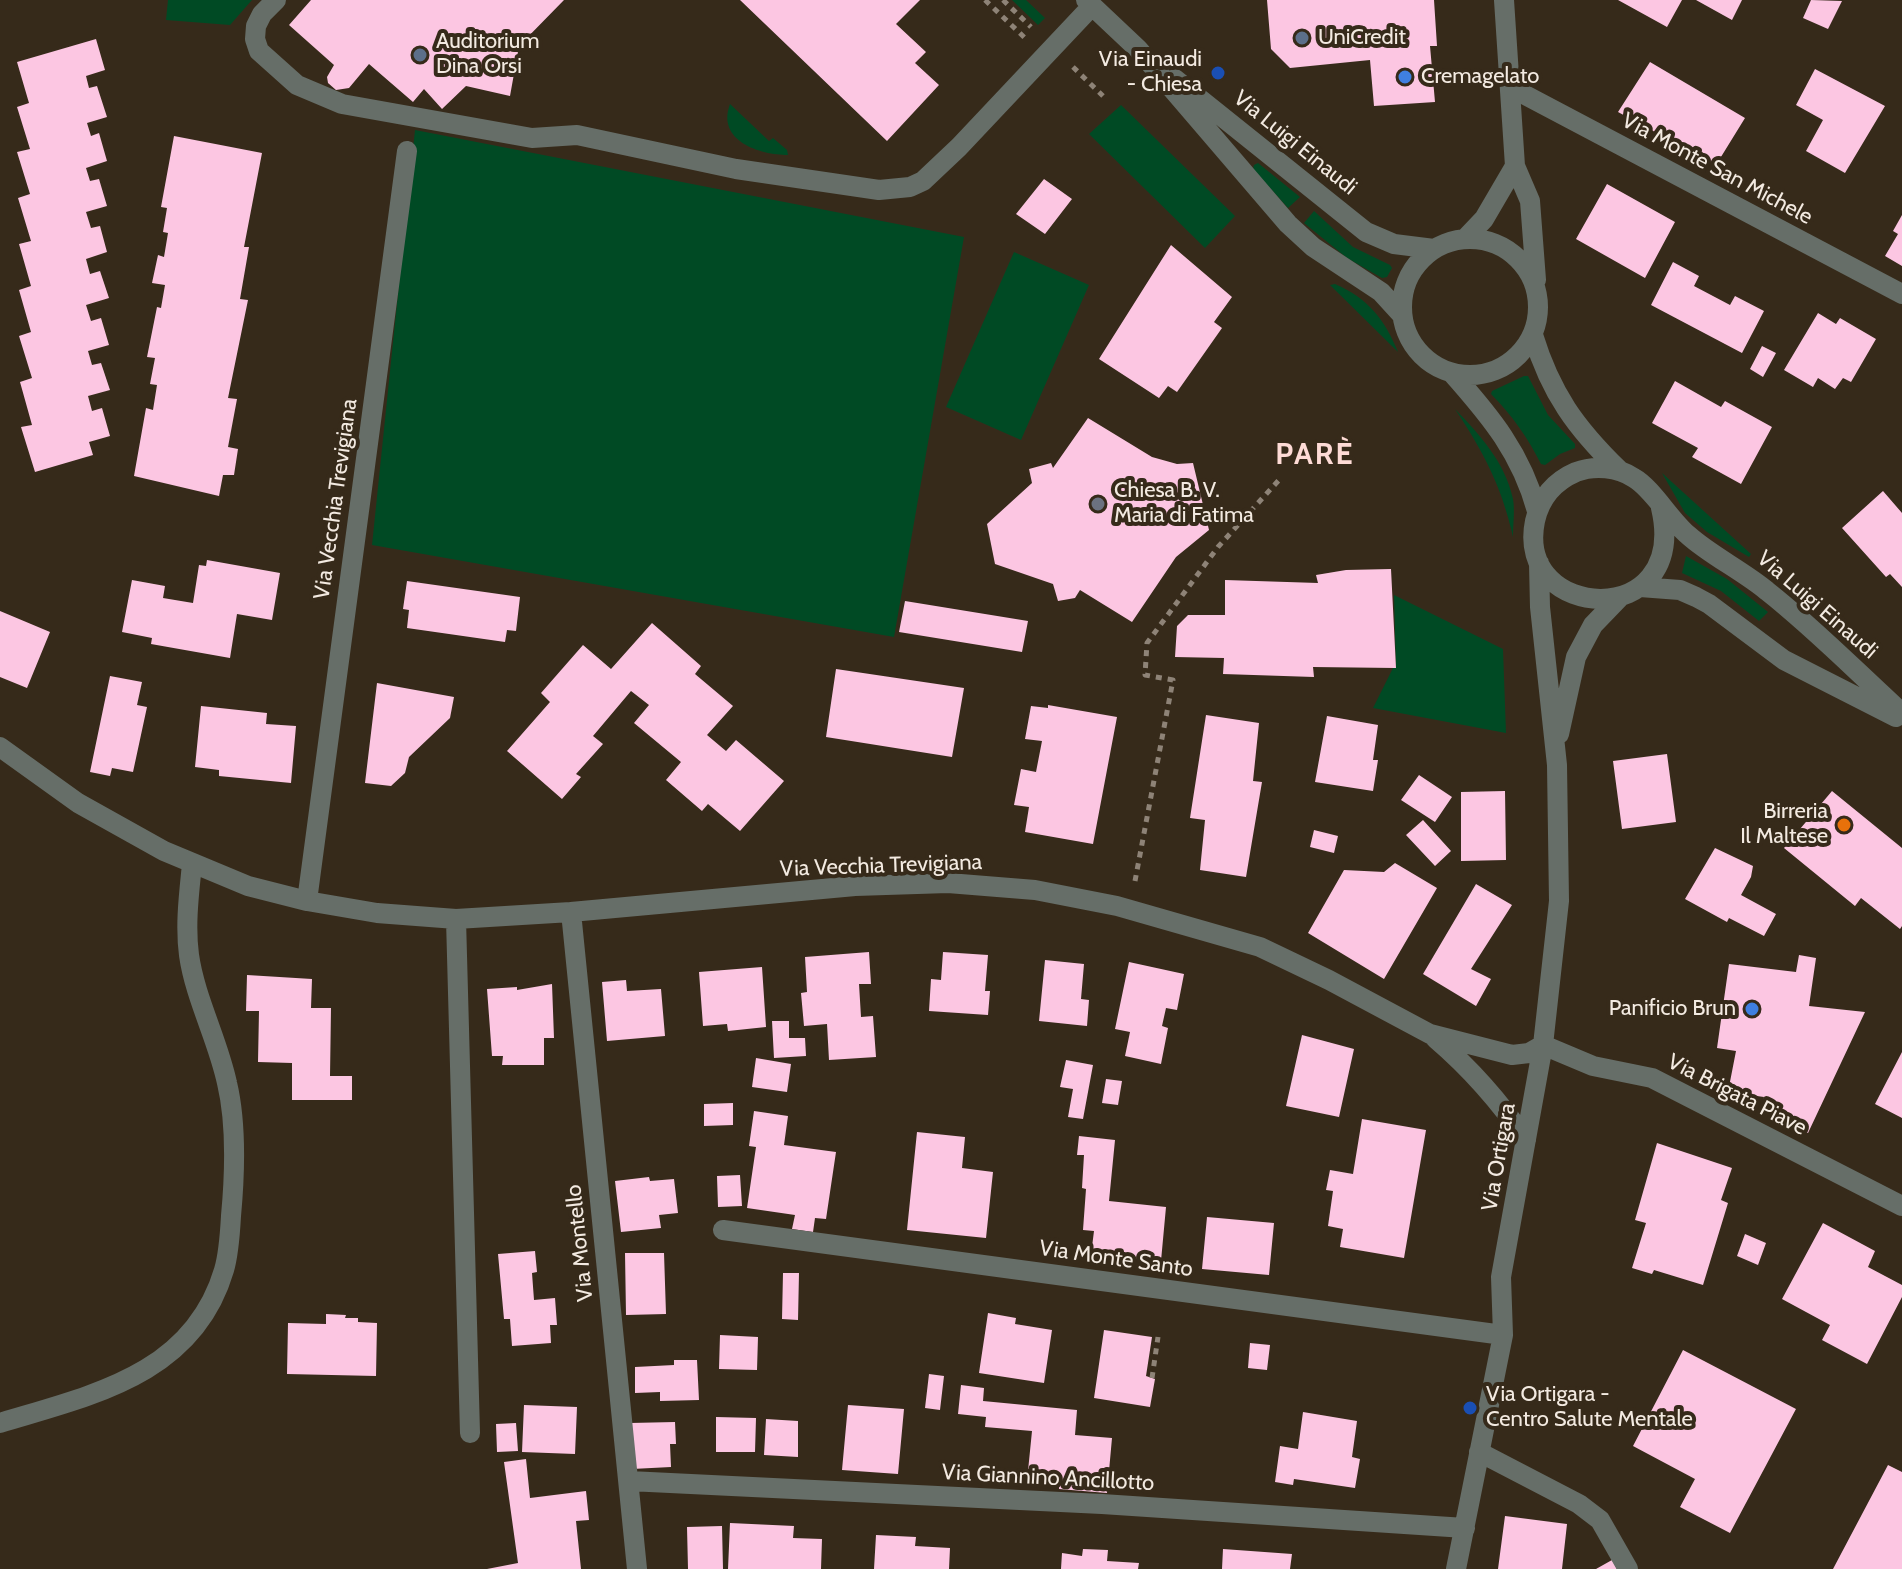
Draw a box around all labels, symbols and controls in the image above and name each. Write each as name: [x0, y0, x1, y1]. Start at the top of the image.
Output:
place label: UniCredit: [1318, 25, 1406, 51]
place label: Auditorium Dina Orsi: [436, 29, 540, 80]
marker: UniCredit: [1293, 29, 1311, 47]
marker: Auditorium Dina Orsi: [411, 46, 429, 64]
place label: Via Einaudi - Chiesa: [1099, 47, 1202, 98]
marker: Via Einaudi - Chiesa: [1209, 64, 1227, 82]
place label: Cremagelato: [1421, 64, 1539, 90]
marker: Cremagelato: [1396, 68, 1414, 86]
street label: Via Luigi Einaudi: [1228, 85, 1362, 201]
street label: Via Monte San Michele: [1617, 107, 1817, 231]
street label: Via Vecchia Trevigiana: [309, 397, 363, 601]
district label: PARÈ: [1275, 437, 1355, 473]
place label: Chiesa B. V. Maria di Fatima: [1114, 478, 1254, 530]
marker: Chiesa B. V. Maria di Fatima: [1089, 495, 1107, 513]
street label: Via Luigi Einaudi: [1751, 545, 1883, 665]
place label: Birreria Il Maltese: [1740, 799, 1828, 850]
marker: Birreria Il Maltese: [1835, 816, 1853, 834]
street label: Via Vecchia Trevigiana: [779, 849, 983, 883]
place label: Panificio Brun: [1609, 996, 1736, 1022]
marker: Panificio Brun: [1743, 1000, 1761, 1018]
street label: Via Brigata Piave: [1663, 1049, 1811, 1141]
street label: Via Ortigara: [1477, 1101, 1521, 1213]
street label: Via Montello: [561, 1183, 599, 1303]
street label: Via Monte Santo: [1037, 1235, 1195, 1283]
place label: Via Ortigara - Centro Salute Mentale: [1486, 1382, 1693, 1434]
marker: Via Ortigara - Centro Salute Mentale: [1461, 1399, 1479, 1417]
street label: Via Giannino Ancillotto: [941, 1459, 1155, 1497]

